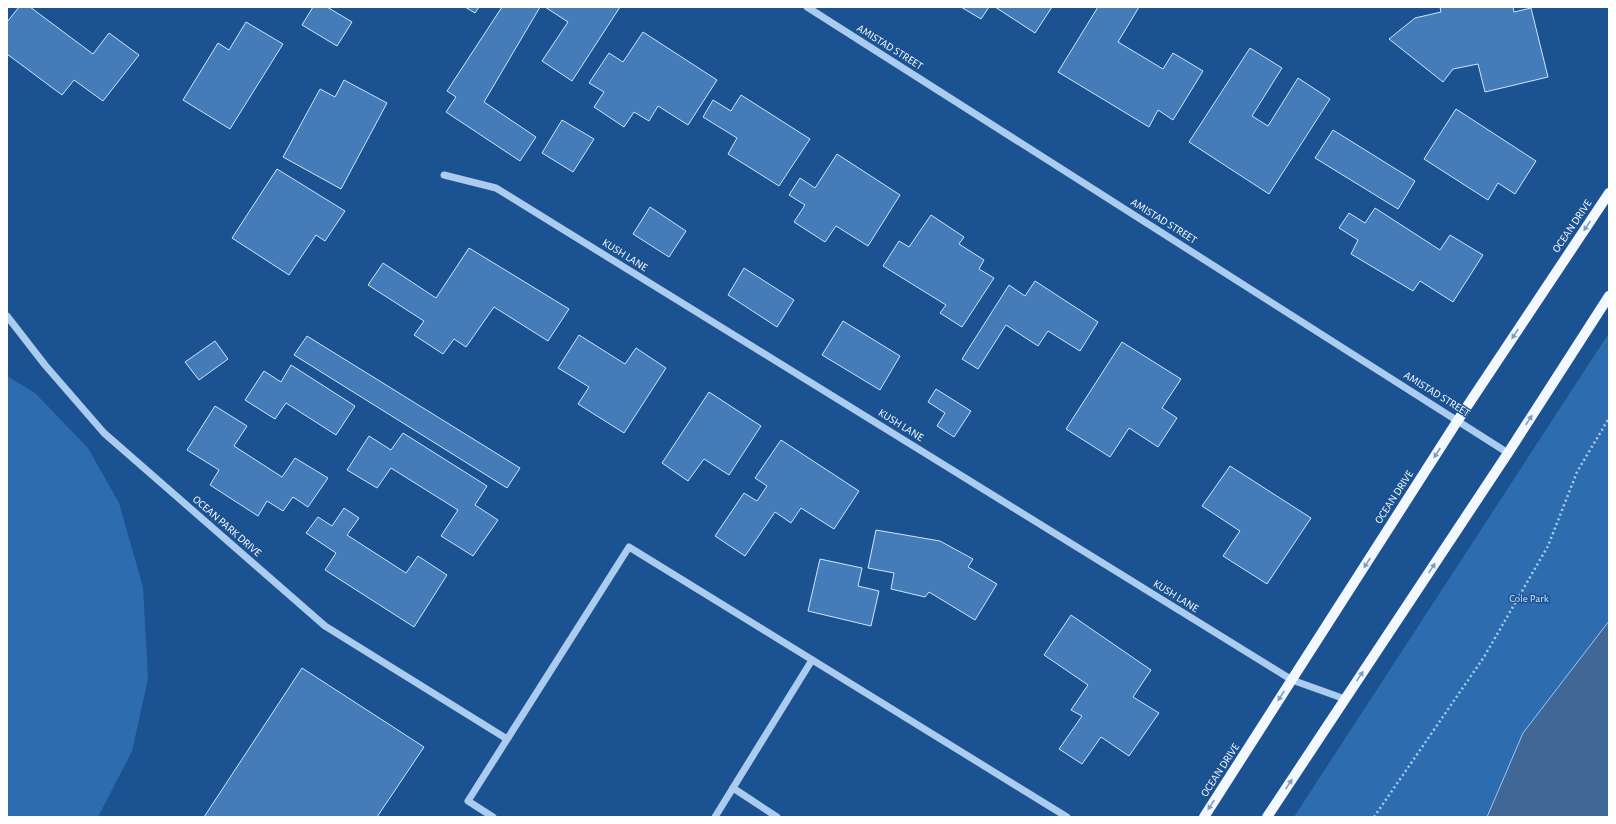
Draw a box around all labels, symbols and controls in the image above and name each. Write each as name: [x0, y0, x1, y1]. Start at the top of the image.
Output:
street label: AMISTAD STREET: [855, 22, 925, 72]
street label: AMISTAD STREET: [1129, 196, 1199, 246]
street label: OCEAN DRIVE: [1550, 197, 1594, 254]
one-way arrow: [1584, 220, 1591, 231]
street label: KUSH LANE: [600, 237, 650, 274]
one-way arrow: [1511, 329, 1519, 339]
street label: AMISTAD STREET: [1402, 369, 1472, 419]
street label: KUSH LANE: [876, 407, 926, 444]
one-way arrow: [1526, 414, 1533, 426]
one-way arrow: [1433, 447, 1440, 459]
street label: OCEAN DRIVE: [1373, 468, 1416, 526]
street label: OCEAN PARK DRIVE: [191, 493, 264, 559]
one-way arrow: [1363, 557, 1370, 569]
one-way arrow: [1428, 562, 1436, 573]
street label: KUSH LANE: [1151, 578, 1201, 615]
park label: Cole Park: [1509, 593, 1549, 604]
one-way arrow: [1356, 671, 1364, 681]
one-way arrow: [1278, 690, 1285, 702]
street label: OCEAN DRIVE: [1199, 741, 1242, 799]
one-way arrow: [1285, 779, 1292, 790]
one-way arrow: [1208, 799, 1215, 811]

